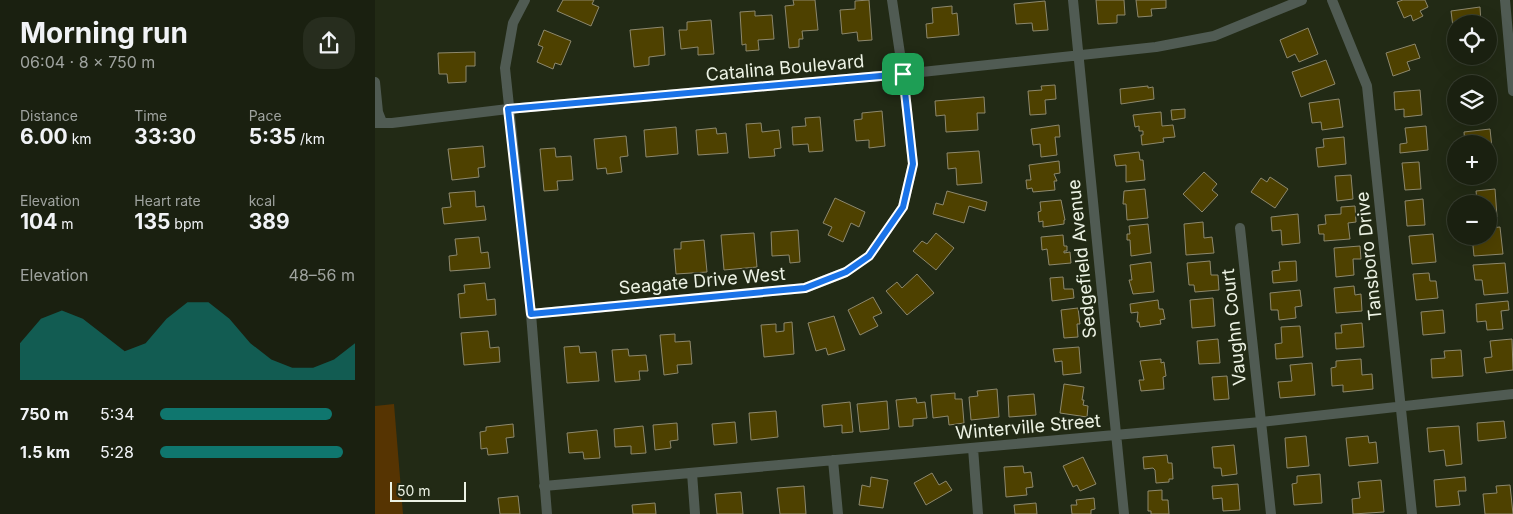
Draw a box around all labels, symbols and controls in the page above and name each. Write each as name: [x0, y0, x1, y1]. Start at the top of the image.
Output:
map controls: [1447, 15, 1497, 245]
button: locate: [1447, 15, 1497, 65]
text: Morning run: [20, 16, 188, 50]
button: share: [303, 17, 355, 69]
street label: Catalina Boulevard: [705, 50, 865, 85]
text: 06:04 · 8 × 750 m: [20, 52, 155, 72]
pin: [882, 53, 924, 95]
icon: arrive: [889, 60, 917, 88]
button: layers: [1447, 75, 1497, 125]
text: Distance: [20, 107, 78, 124]
text: Time: [134, 107, 167, 124]
text: Pace: [249, 107, 282, 124]
text: 6.00: [20, 124, 68, 149]
text: 33:30: [134, 124, 196, 149]
text: 5:35: [249, 124, 296, 149]
text: km: [68, 130, 92, 147]
text: /km: [296, 130, 325, 147]
button: +: [1447, 135, 1497, 185]
street label: Sedgefield Avenue: [1063, 178, 1100, 340]
street label: Tansboro Drive: [1351, 191, 1386, 321]
text: Elevation: [20, 192, 80, 209]
text: Heart rate: [134, 192, 201, 209]
text: kcal: [249, 192, 275, 209]
button: −: [1447, 195, 1497, 245]
text: 104: [20, 209, 57, 234]
text: 135: [134, 209, 170, 234]
text: 389: [249, 209, 290, 234]
text: m: [57, 215, 74, 232]
text: bpm: [170, 215, 204, 232]
street label: Seagate Drive West: [618, 263, 786, 298]
text: Elevation: [20, 265, 89, 285]
text: 48–56 m: [289, 265, 355, 285]
street label: Vaughn Court: [1217, 268, 1250, 386]
text: 750 m: [20, 404, 69, 424]
text: 5:34: [100, 404, 135, 424]
street label: Winterville Street: [955, 410, 1101, 443]
text: 1.5 km: [20, 442, 70, 462]
text: 5:28: [100, 442, 134, 462]
scale bar: [390, 479, 466, 502]
text: 50 m: [397, 482, 431, 499]

